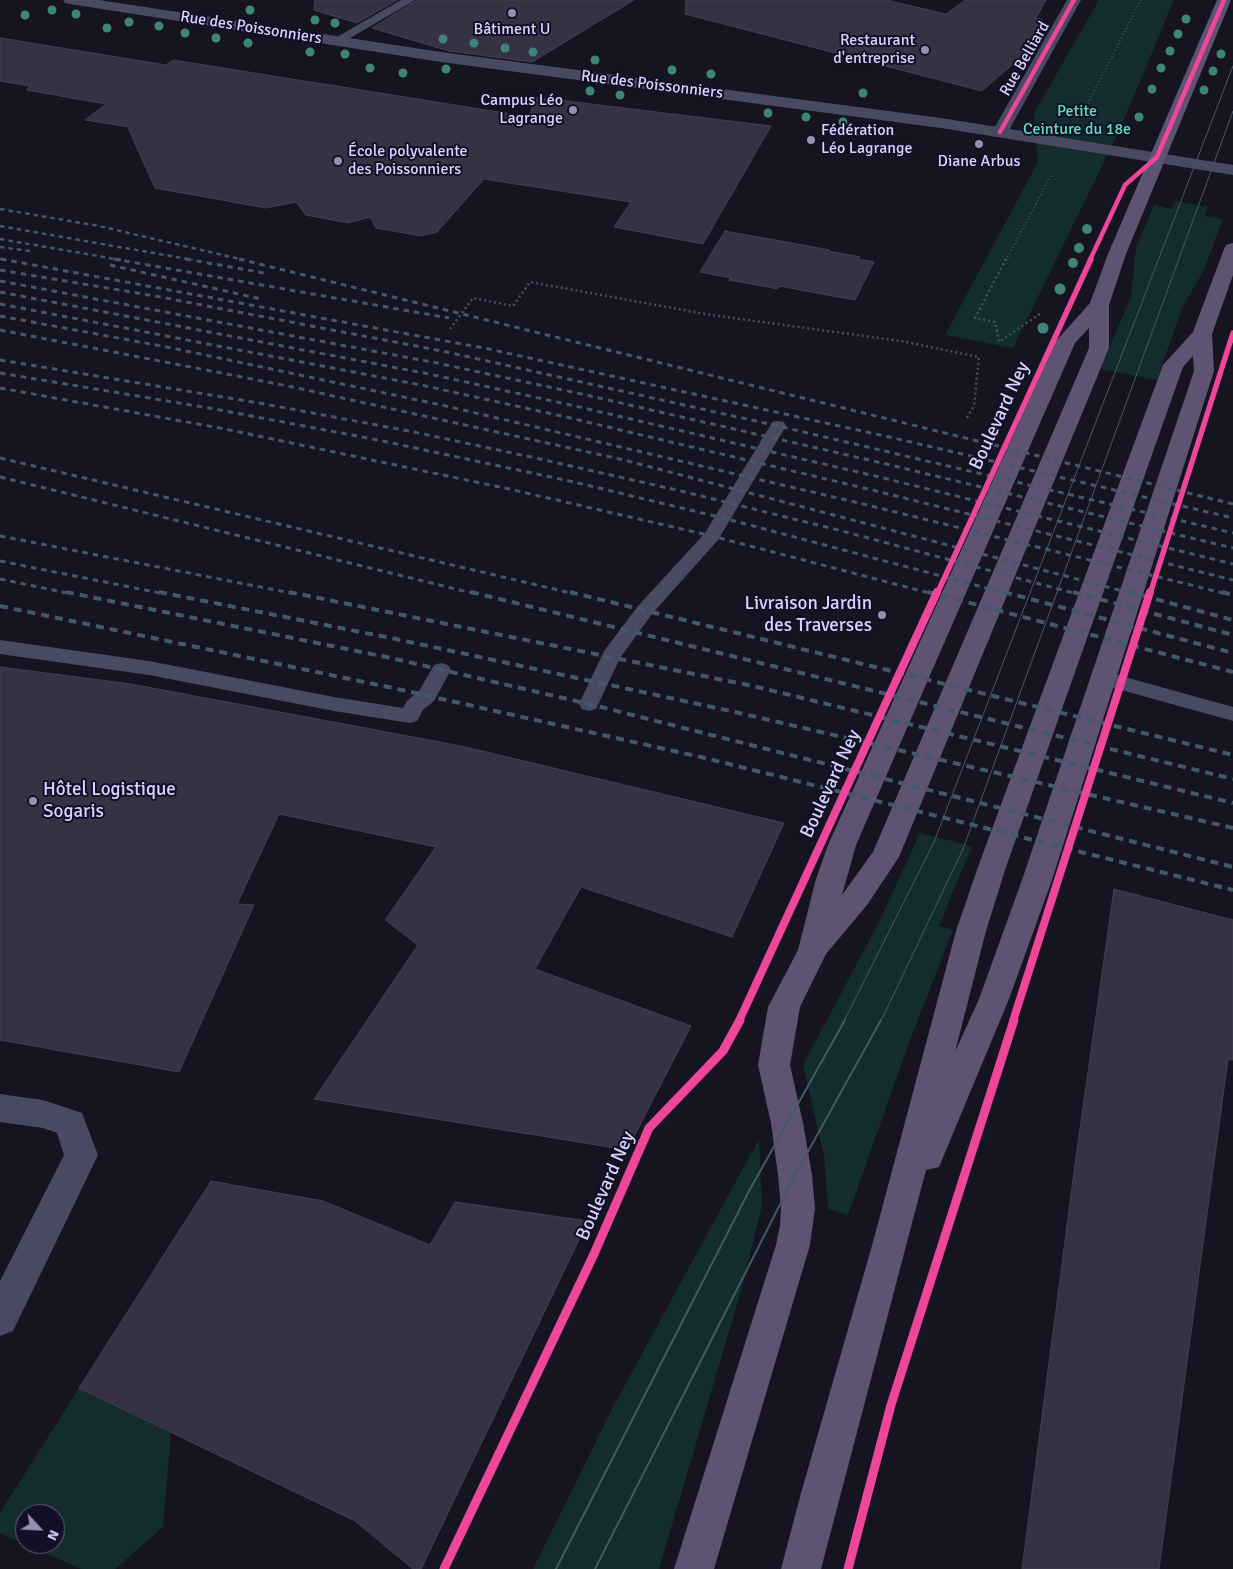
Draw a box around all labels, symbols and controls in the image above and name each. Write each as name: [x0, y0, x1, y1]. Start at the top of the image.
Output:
street label: Rue des Poissonniers: [179, 7, 323, 49]
marker: Bâtiment U: [506, 7, 518, 19]
street label: Rue Belliard: [996, 18, 1054, 100]
place label: Bâtiment U: [474, 20, 550, 40]
place label: Restaurant d'entreprise: [833, 31, 915, 69]
marker: Restaurant d'entreprise: [919, 44, 931, 56]
street label: Rue des Poissonniers: [580, 67, 724, 103]
place label: Campus Léo Lagrange: [481, 91, 563, 129]
park label: Petite Ceinture du 18e: [1023, 102, 1131, 140]
marker: Campus Léo Lagrange: [567, 104, 579, 116]
place label: Fédération Léo Lagrange: [821, 121, 913, 159]
marker: Fédération Léo Lagrange: [805, 134, 817, 146]
marker: Diane Arbus: [973, 138, 985, 150]
place label: École polyvalente des Poissonniers: [348, 142, 468, 180]
place label: Diane Arbus: [938, 152, 1020, 172]
marker: École polyvalente des Poissonniers: [332, 155, 344, 167]
street label: Boulevard Ney: [965, 358, 1035, 474]
place label: Livraison Jardin des Traverses: [744, 593, 872, 637]
marker: Livraison Jardin des Traverses: [876, 609, 888, 621]
street label: Boulevard Ney: [796, 726, 866, 842]
place label: Hôtel Logistique Sogaris: [43, 779, 176, 823]
marker: Hôtel Logistique Sogaris: [27, 795, 39, 807]
street label: Boulevard Ney: [572, 1128, 640, 1244]
north arrow: [15, 1504, 65, 1554]
text: N: [43, 1527, 63, 1543]

